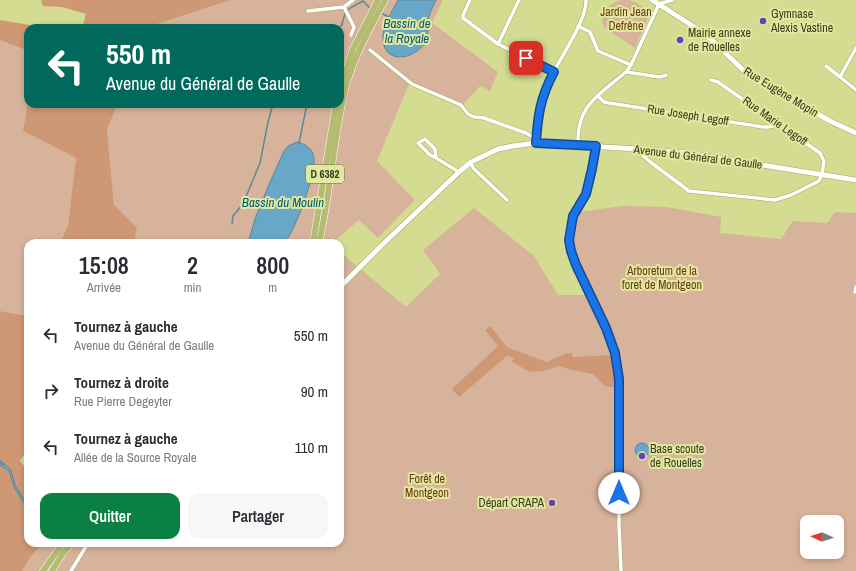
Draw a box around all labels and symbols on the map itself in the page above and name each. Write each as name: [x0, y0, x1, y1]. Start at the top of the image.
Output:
park label: Jardin Jean Defrêne: [600, 4, 652, 34]
place label: Gymnase Alexis Vastine: [770, 6, 833, 36]
water label: Bassin de la Royale: [383, 15, 431, 47]
marker: Gymnase Alexis Vastine: [758, 16, 768, 26]
place label: Mairie annexe de Rouelles: [688, 25, 751, 55]
marker: Mairie annexe de Rouelles: [675, 35, 685, 45]
pin: [509, 41, 543, 75]
street label: Rue Eugène Mopin: [741, 63, 821, 121]
street label: Rue Marie Legoff: [739, 93, 811, 150]
street label: Rue Joseph Legoff: [646, 101, 731, 129]
street label: Avenue du Général de Gaulle: [632, 141, 763, 173]
road number: D 6382: [306, 165, 344, 183]
water label: Bassin du Moulin: [242, 194, 324, 211]
park label: Arboretum de la foret de Montgeon: [622, 263, 702, 293]
place label: Base scoute de Rouelles: [650, 441, 704, 471]
marker: Base scoute de Rouelles: [637, 451, 647, 461]
park label: Forêt de Montgeon: [405, 471, 449, 501]
position arrow: [598, 472, 640, 514]
place label: Départ CRAPA: [479, 495, 544, 511]
marker: Départ CRAPA: [547, 498, 557, 508]
north arrow: [800, 515, 844, 559]

